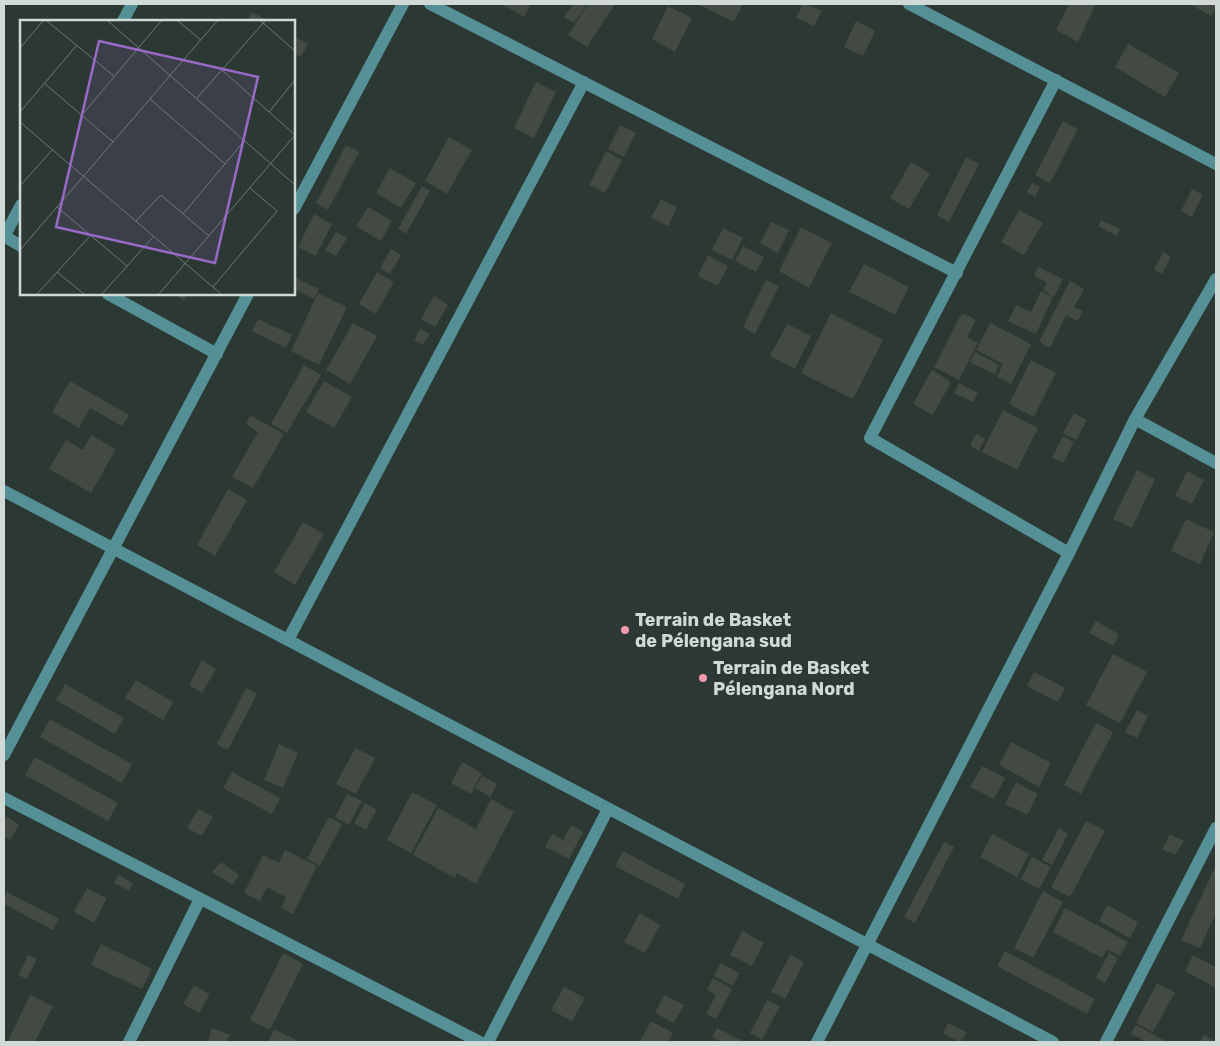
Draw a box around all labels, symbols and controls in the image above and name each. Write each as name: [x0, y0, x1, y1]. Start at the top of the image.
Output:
inset map: [20, 20, 295, 295]
place label: Terrain de Basket de Pélengana sud: [635, 609, 792, 652]
marker: Terrain de Basket de Pélengana sud: [619, 624, 631, 636]
place label: Terrain de Basket Pélengana Nord: [713, 657, 869, 700]
marker: Terrain de Basket Pélengana Nord: [697, 672, 709, 684]

